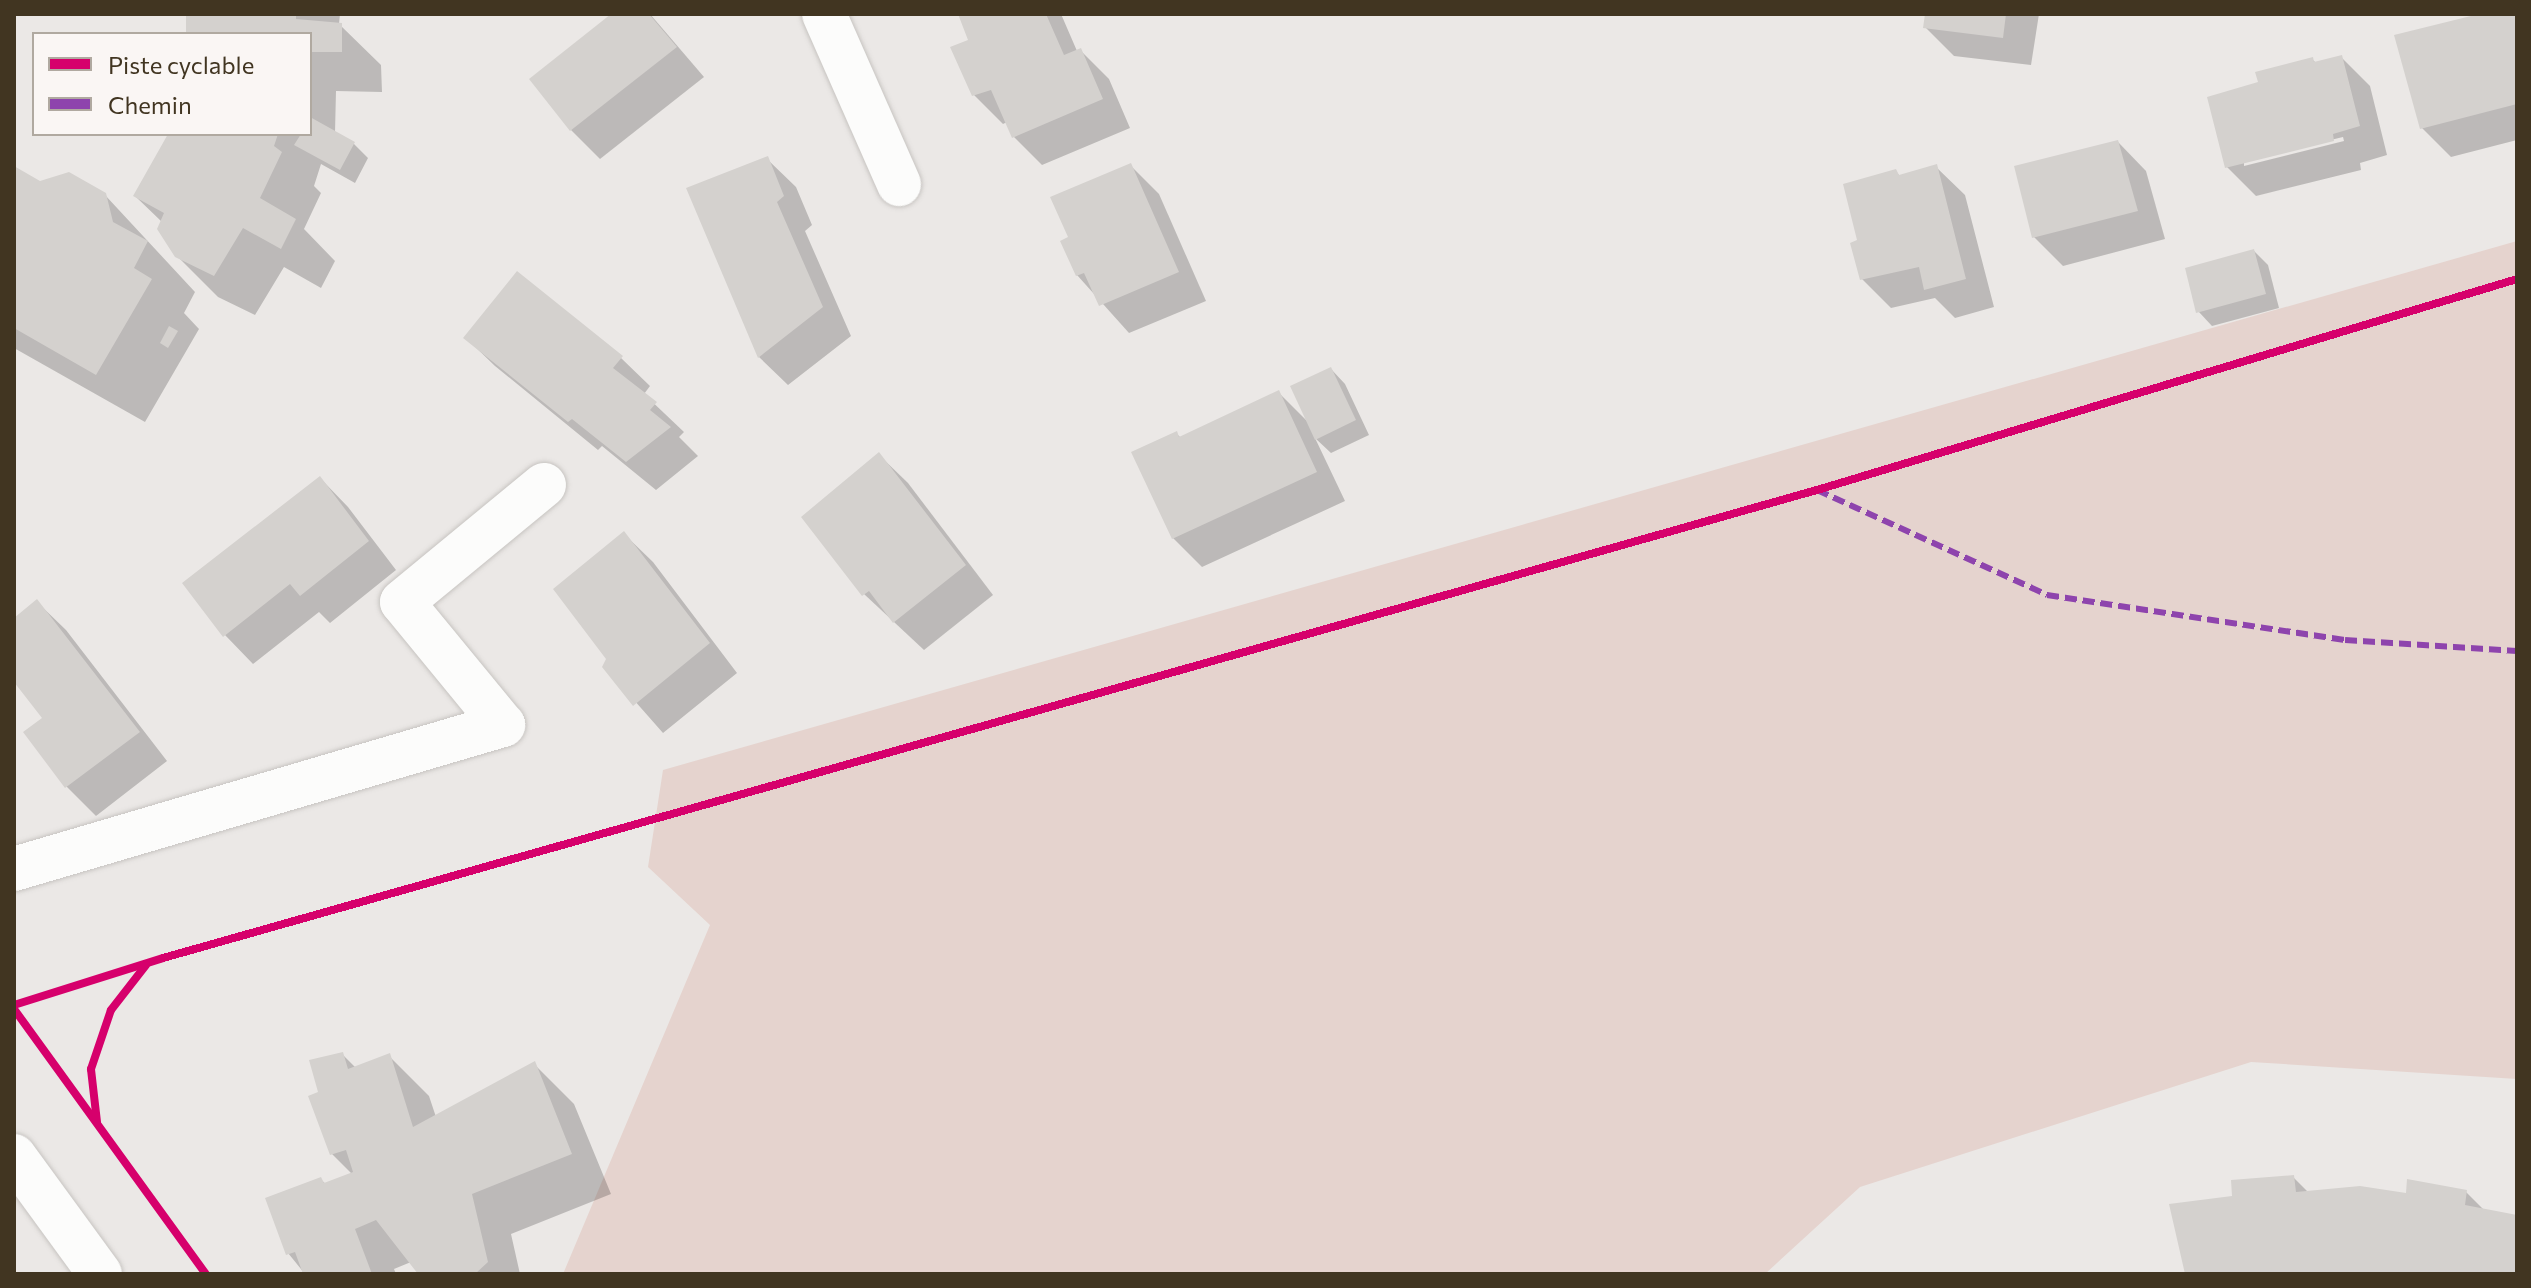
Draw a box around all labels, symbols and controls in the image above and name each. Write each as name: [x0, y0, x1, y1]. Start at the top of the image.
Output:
legend: [32, 32, 312, 136]
text: Piste cyclable: [108, 50, 254, 79]
text: Chemin: [108, 90, 192, 119]

